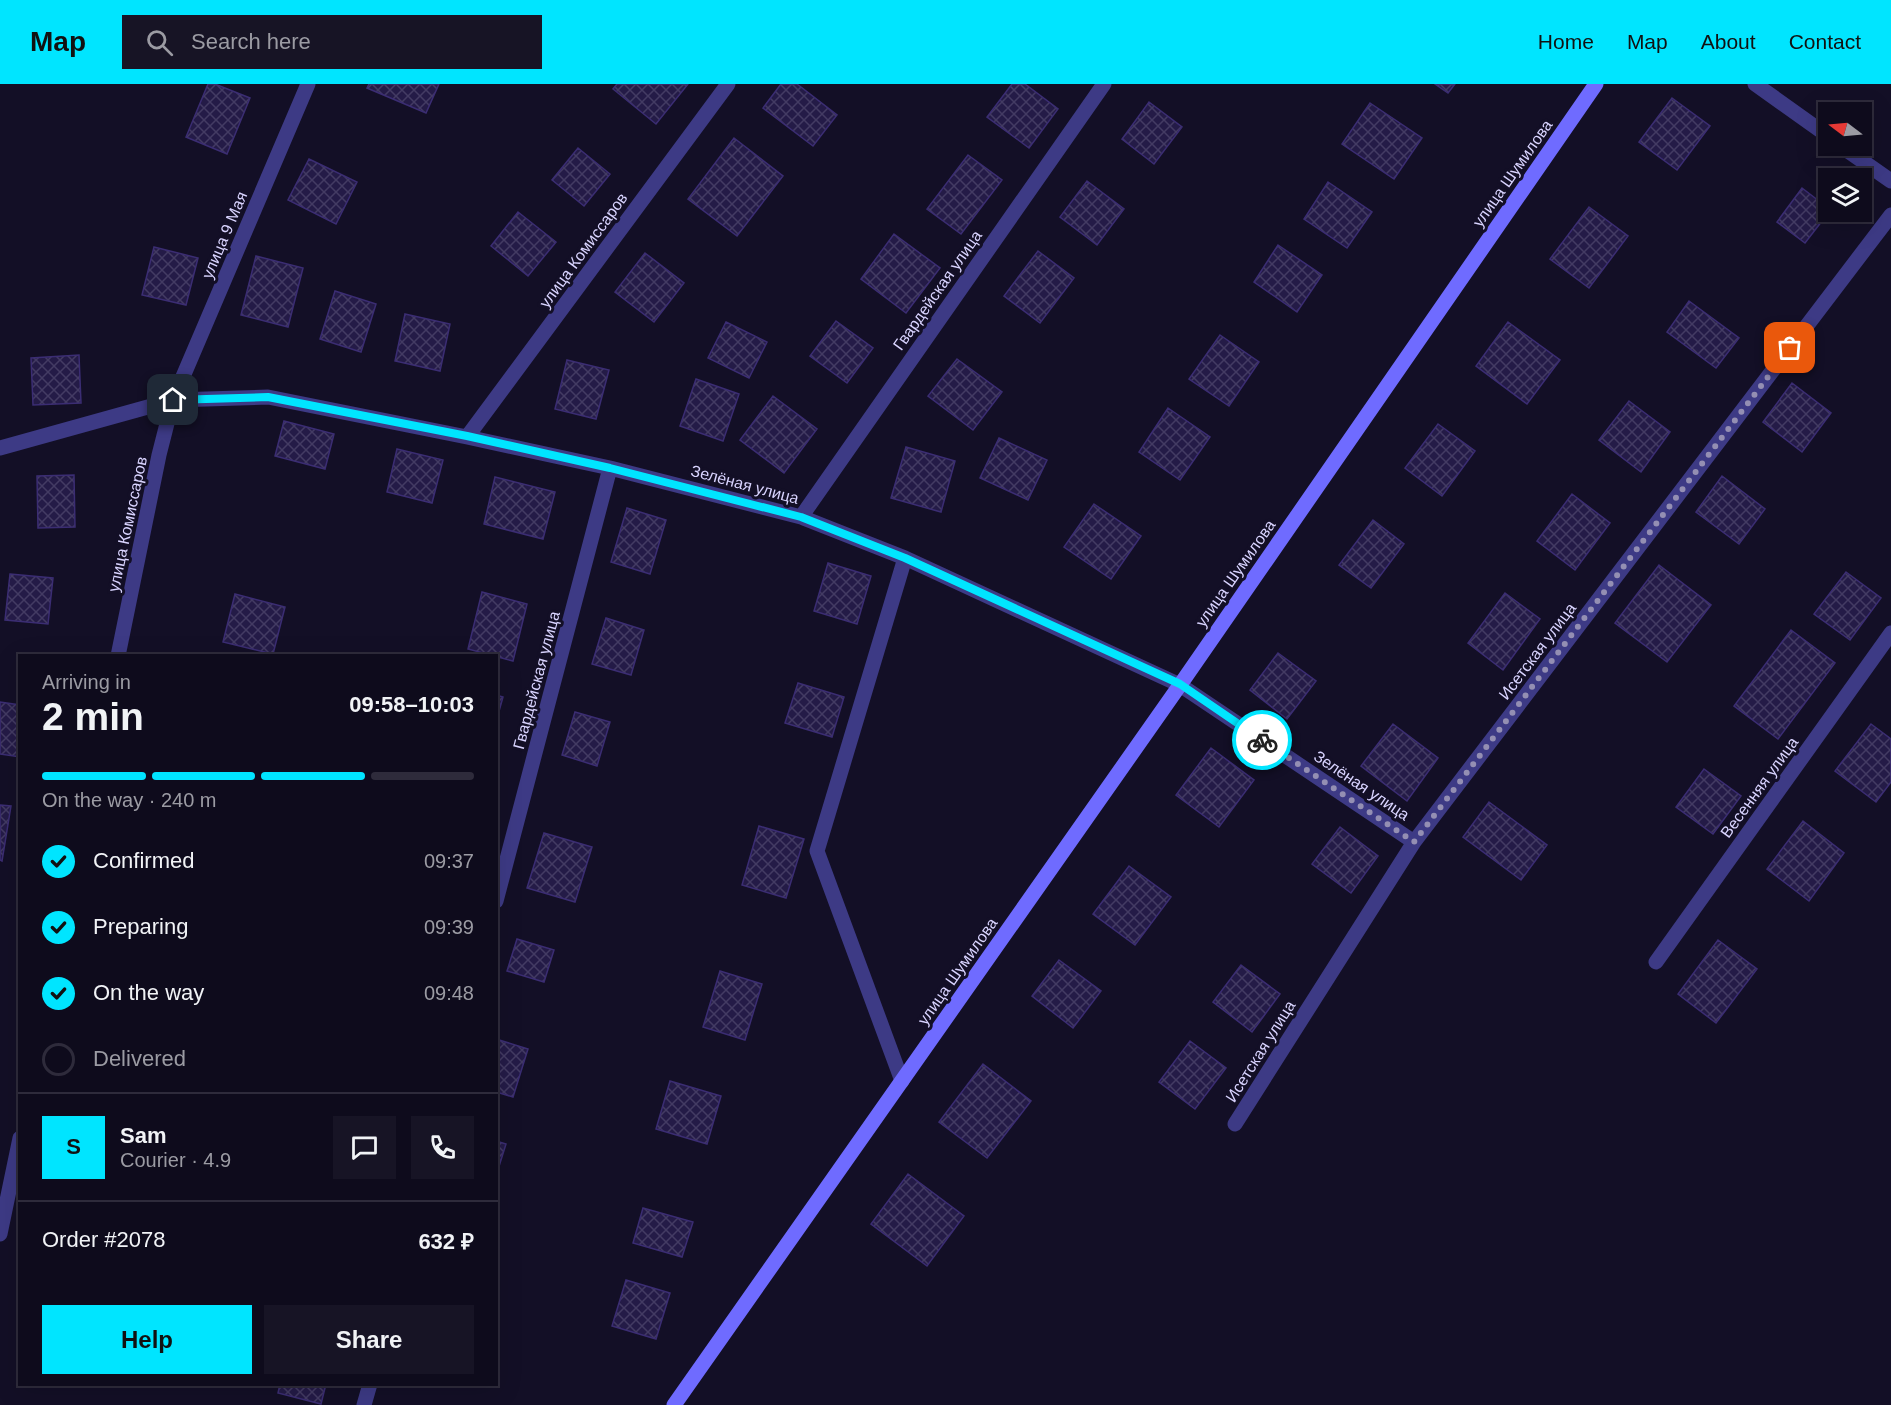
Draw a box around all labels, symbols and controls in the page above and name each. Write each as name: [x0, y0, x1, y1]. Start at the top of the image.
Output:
search box: [122, 15, 542, 69]
text: Map: [30, 26, 86, 57]
icon: search: [143, 26, 176, 59]
text: Search here: [191, 29, 311, 54]
text: Home: [1538, 30, 1594, 53]
text: Map: [1627, 30, 1668, 53]
text: About: [1701, 30, 1756, 53]
text: Contact: [1789, 30, 1861, 53]
north arrow: [1818, 102, 1872, 156]
map controls: [1818, 102, 1872, 222]
street label: улица Шумилова: [1469, 117, 1556, 230]
button: layers: [1818, 168, 1872, 222]
street label: улица 9 Мая: [198, 189, 250, 281]
street label: улица Комиссаров: [536, 190, 631, 311]
street label: Гвардейская улица: [890, 227, 985, 353]
pin: [1764, 322, 1815, 373]
icon: bag: [1773, 331, 1806, 364]
pin: [147, 374, 198, 425]
icon: home: [156, 383, 189, 416]
street label: улица Комиссаров: [105, 455, 150, 593]
street label: Зелёная улица: [689, 462, 801, 507]
street label: улица Шумилова: [1192, 517, 1279, 630]
street label: Исетская улица: [1496, 600, 1579, 703]
street label: Гвардейская улица: [510, 609, 563, 751]
text: Arriving in: [42, 671, 131, 693]
text: 09:58–10:03: [349, 692, 474, 717]
text: 2 min: [42, 695, 144, 738]
courier: [1232, 710, 1292, 770]
icon: bike: [1246, 724, 1279, 757]
street label: Весенняя улица: [1717, 734, 1802, 841]
street label: Зелёная улица: [1311, 747, 1413, 824]
text: On the way · 240 m: [42, 789, 217, 811]
icon: check: [42, 845, 75, 878]
text: Confirmed: [93, 848, 194, 873]
text: 09:37: [424, 850, 474, 872]
icon: check: [42, 911, 75, 944]
text: Preparing: [93, 914, 188, 939]
street label: улица Шумилова: [914, 915, 1001, 1028]
text: 09:39: [424, 916, 474, 938]
icon: check: [42, 977, 75, 1010]
text: On the way: [93, 980, 204, 1005]
text: 09:48: [424, 982, 474, 1004]
street label: Исетская улица: [1222, 997, 1299, 1105]
text: Delivered: [93, 1046, 186, 1071]
button: chat: [333, 1116, 396, 1179]
button: phone: [411, 1116, 474, 1179]
text: Sam: [120, 1123, 166, 1148]
text: S: [66, 1134, 81, 1159]
text: Courier · 4.9: [120, 1149, 231, 1171]
text: Order #2078: [42, 1227, 166, 1252]
text: 632 ₽: [418, 1229, 474, 1254]
button: Help: [42, 1305, 252, 1374]
button: Share: [264, 1305, 474, 1374]

